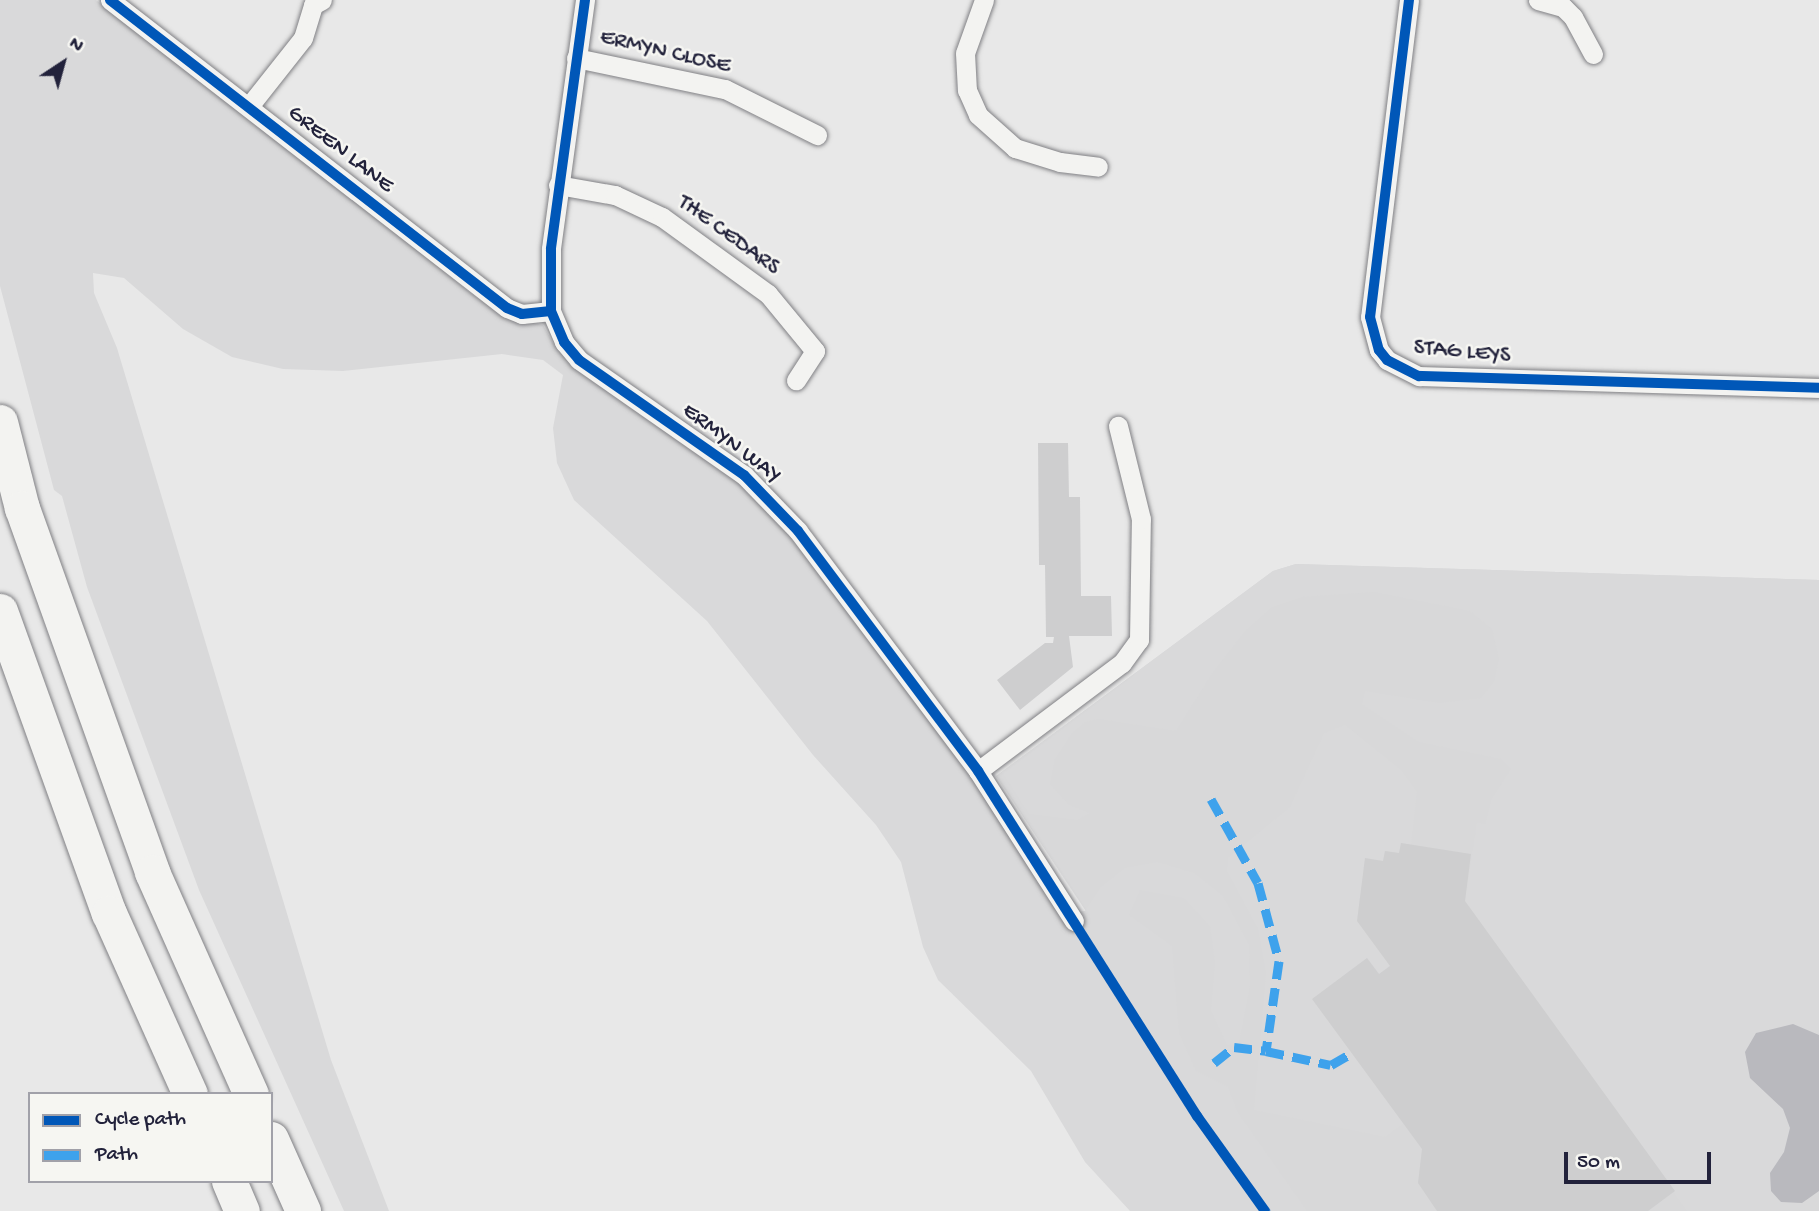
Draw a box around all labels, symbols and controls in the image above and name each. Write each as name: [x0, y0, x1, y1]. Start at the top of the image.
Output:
street label: ERMYN CLOSE: [597, 25, 733, 81]
north arrow: [28, 28, 98, 98]
text: N: [64, 33, 87, 59]
street label: GREEN LANE: [281, 100, 399, 200]
street label: THE CEDARS: [671, 190, 785, 282]
street label: STAG LEYS: [1412, 335, 1512, 371]
street label: ERMYN WAY: [676, 398, 786, 490]
legend: [28, 1092, 273, 1183]
text: Cycle path: [95, 1108, 186, 1133]
scale bar: [1567, 1138, 1714, 1182]
text: Path: [95, 1143, 138, 1168]
text: 50 m: [1577, 1151, 1620, 1176]

